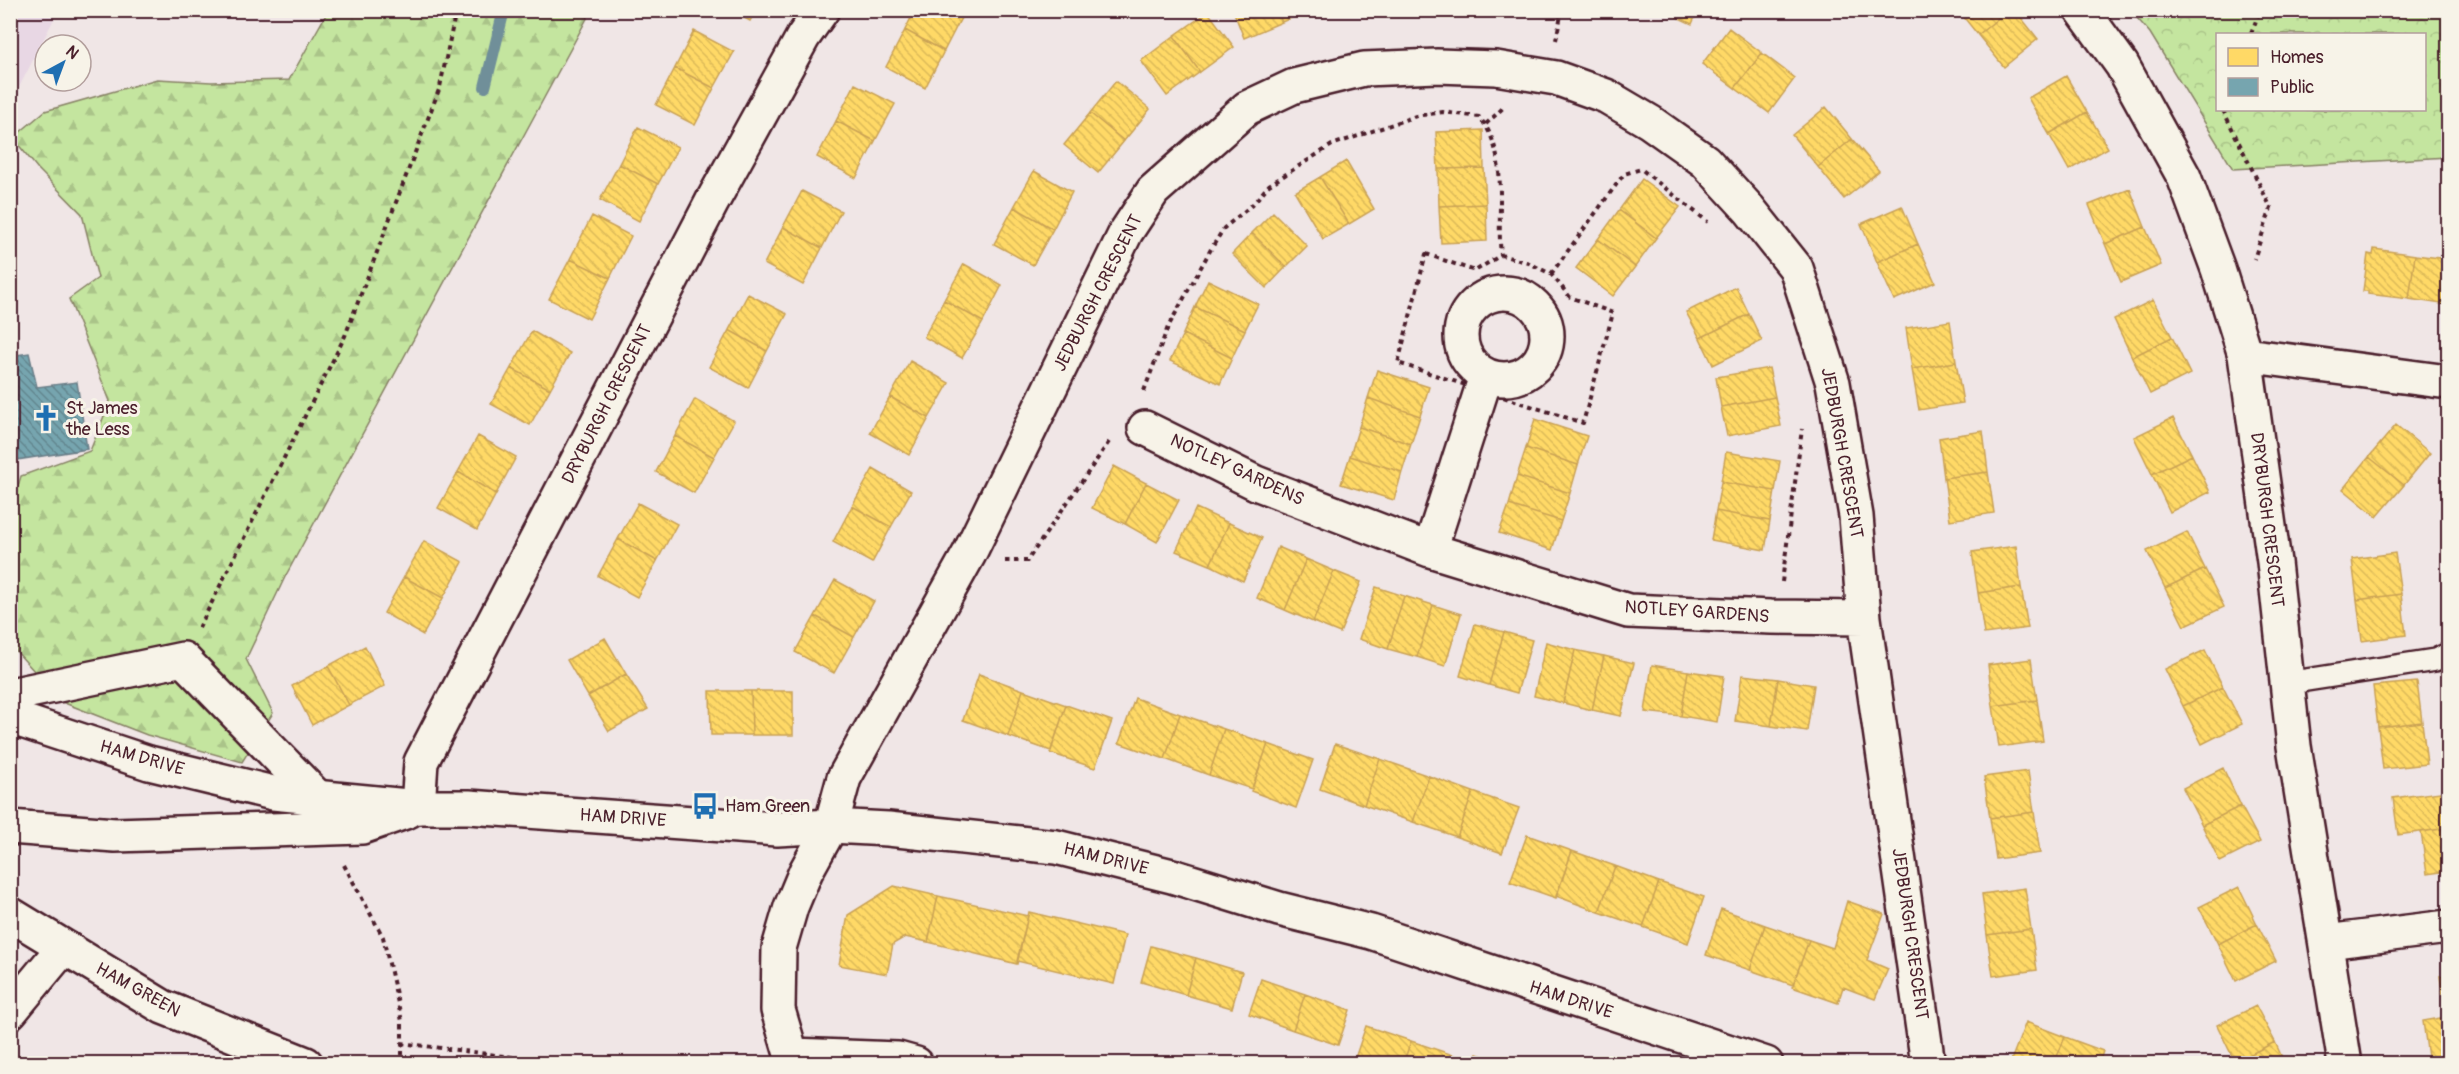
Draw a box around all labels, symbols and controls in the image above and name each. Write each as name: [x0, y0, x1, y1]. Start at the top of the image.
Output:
north arrow: [33, 33, 93, 93]
legend: [2216, 33, 2426, 111]
text: N: [62, 41, 83, 64]
text: Homes: [2270, 46, 2323, 69]
text: Public: [2270, 76, 2314, 99]
street label: JEDBURGH CRESCENT: [1048, 211, 1148, 375]
street label: DRYBURGH CRESCENT: [557, 320, 657, 488]
street label: JEDBURGH CRESCENT: [1816, 366, 1868, 540]
place label: St James the Less: [65, 397, 138, 441]
church icon: St James the Less: [31, 403, 61, 433]
street label: NOTLEY GARDENS: [1166, 429, 1308, 511]
street label: DRYBURGH CRESCENT: [2245, 431, 2289, 609]
street label: NOTLEY GARDENS: [1624, 595, 1770, 629]
street label: HAM DRIVE: [97, 735, 187, 781]
bus stop icon: Ham Green: [690, 791, 720, 821]
place label: Ham Green: [725, 795, 810, 818]
street label: HAM DRIVE: [579, 803, 667, 833]
street label: HAM DRIVE: [1061, 837, 1151, 881]
street label: JEDBURGH CRESCENT: [1887, 847, 1933, 1021]
street label: HAM GREEN: [92, 957, 184, 1023]
street label: HAM DRIVE: [1526, 976, 1616, 1024]

